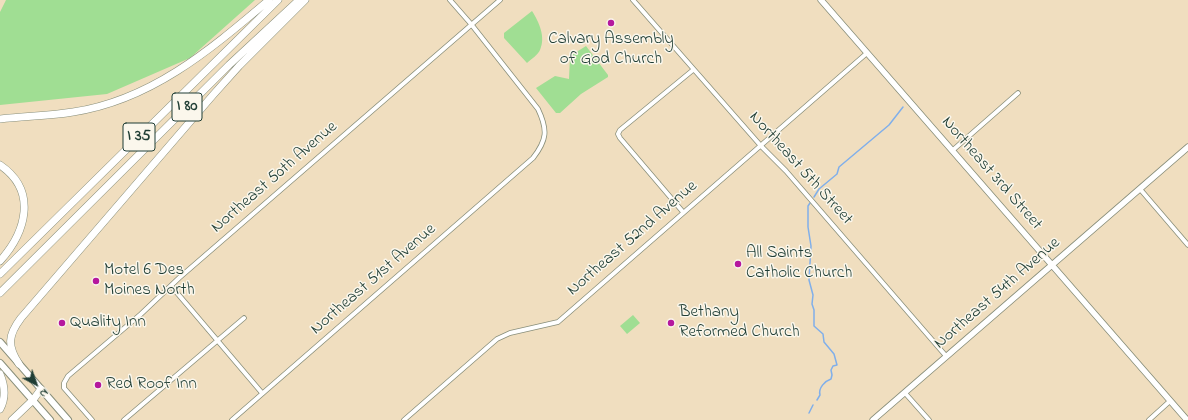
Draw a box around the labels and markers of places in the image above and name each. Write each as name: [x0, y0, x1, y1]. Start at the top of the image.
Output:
marker: Calvary Assembly of God Church: [606, 18, 616, 28]
place label: Calvary Assembly of God Church: [548, 30, 674, 70]
place label: All Saints Catholic Church: [746, 244, 852, 284]
marker: All Saints Catholic Church: [733, 259, 743, 269]
place label: Motel 6 Des Moines North: [104, 261, 194, 301]
marker: Motel 6 Des Moines North: [91, 276, 101, 286]
place label: Bethany Reformed Church: [679, 303, 800, 343]
place label: Quality Inn: [70, 313, 146, 333]
marker: Quality Inn: [57, 318, 67, 328]
marker: Bethany Reformed Church: [666, 318, 676, 328]
place label: Red Roof Inn: [106, 375, 197, 395]
marker: Red Roof Inn: [93, 380, 103, 390]

